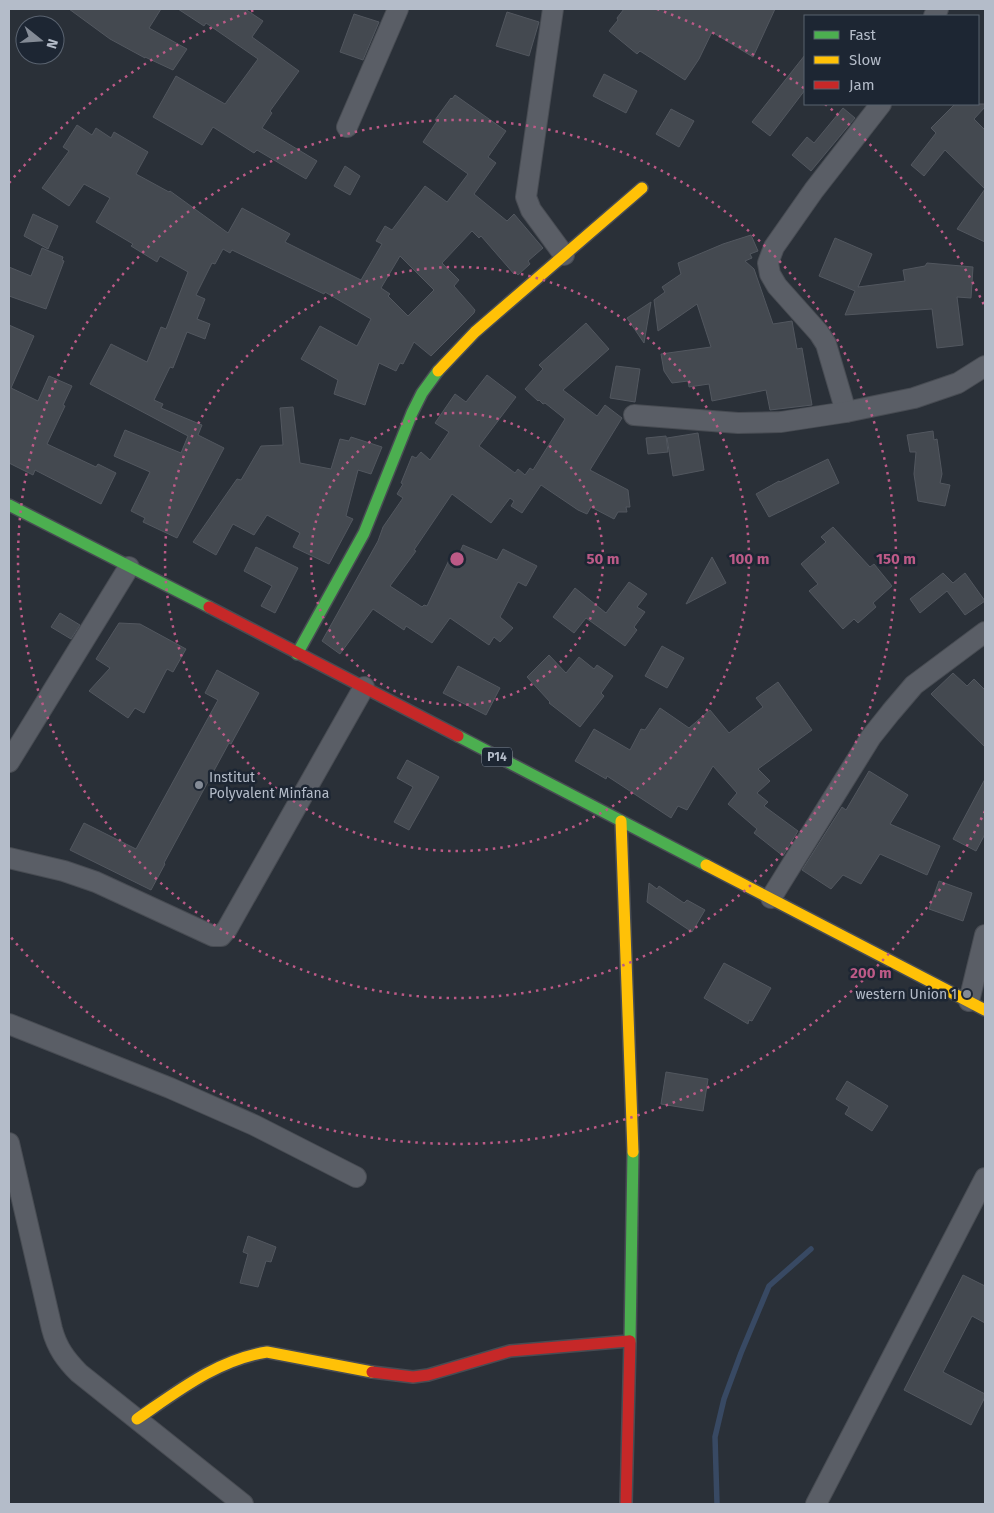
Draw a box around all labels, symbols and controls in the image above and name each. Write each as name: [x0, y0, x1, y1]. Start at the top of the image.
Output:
north arrow: [15, 15, 65, 65]
legend: [804, 15, 979, 105]
text: Fast: [849, 26, 876, 44]
text: N: [42, 37, 61, 51]
text: Slow: [849, 51, 881, 69]
text: Jam: [849, 76, 875, 94]
centre of rings: [448, 550, 466, 568]
text: 50 m: [586, 550, 620, 568]
text: 100 m: [729, 550, 769, 568]
text: 150 m: [876, 550, 916, 568]
road number: P14: [482, 748, 512, 766]
place label: Institut Polyvalent Minfana: [209, 769, 329, 802]
marker: Institut Polyvalent Minfana: [193, 779, 205, 791]
text: 200 m: [850, 964, 892, 982]
place label: western Union 1: [855, 986, 957, 1003]
marker: western Union 1: [961, 988, 973, 1000]

